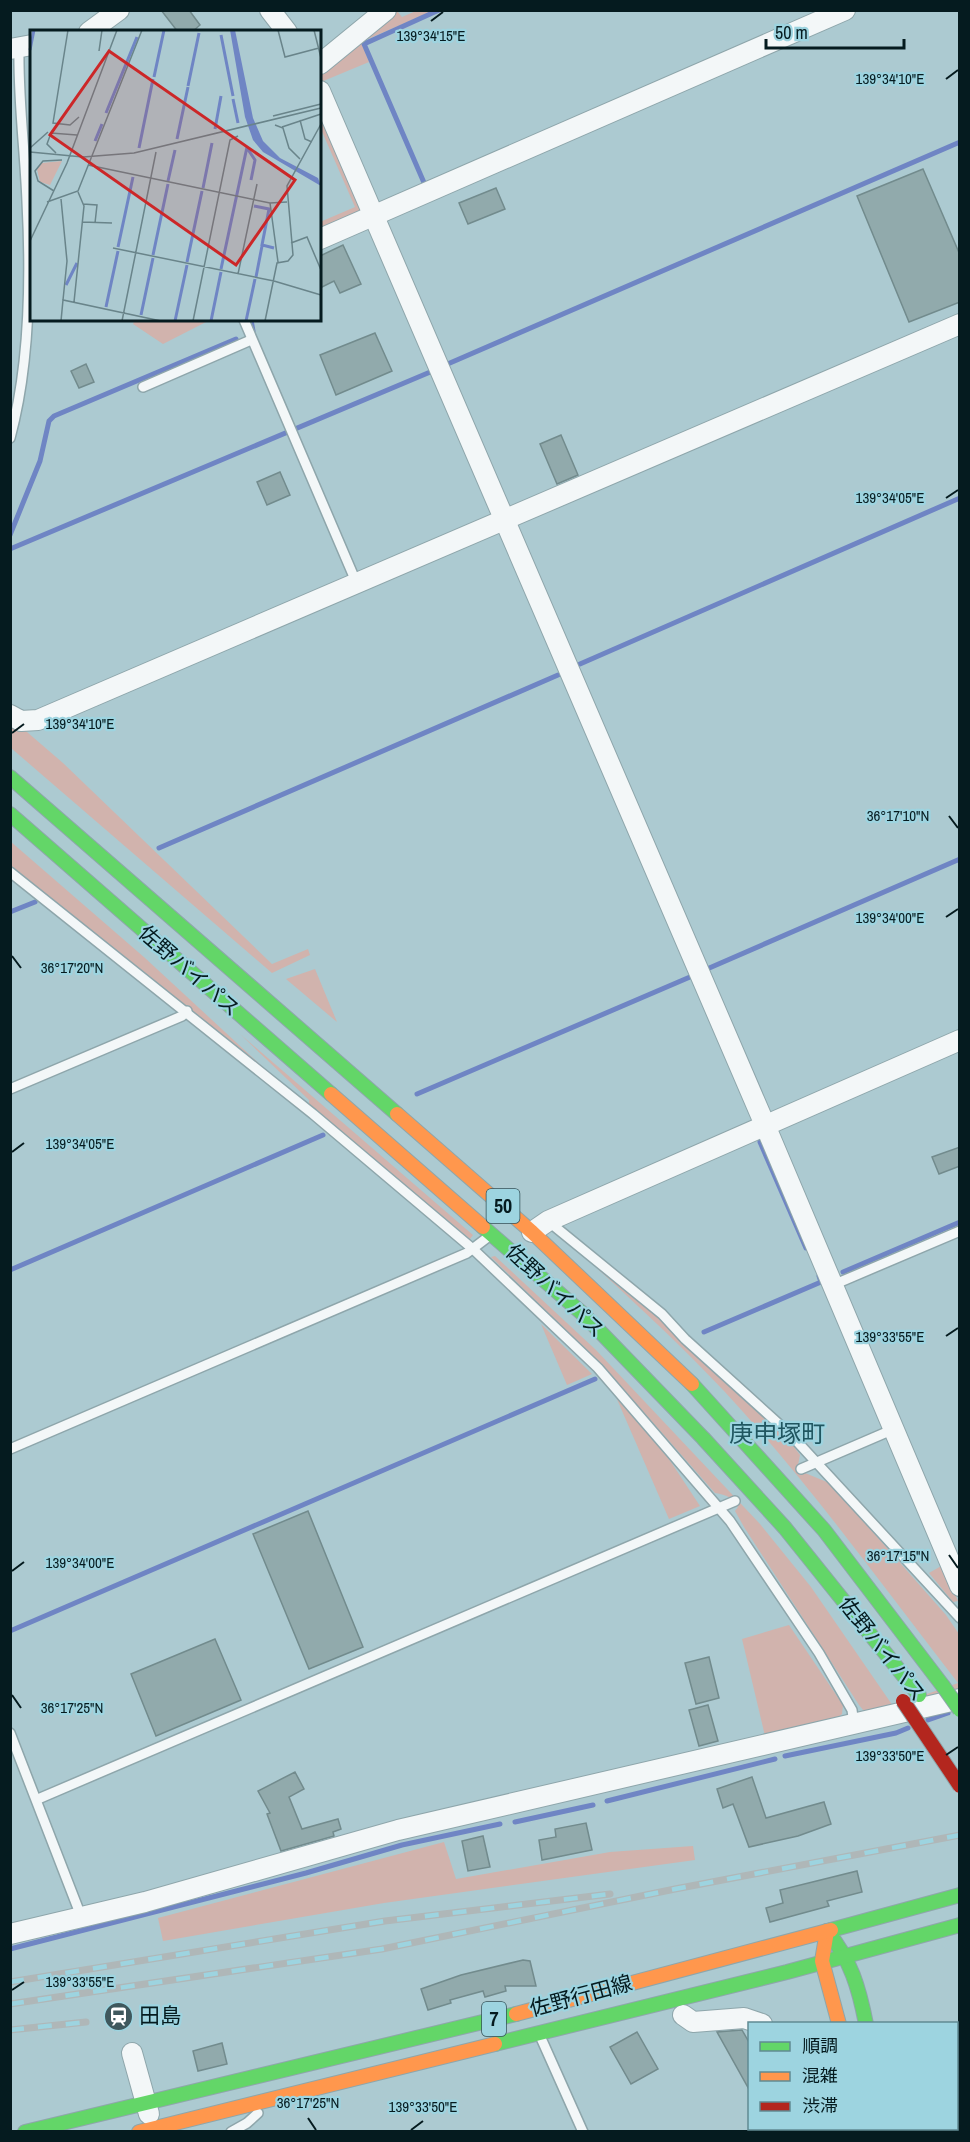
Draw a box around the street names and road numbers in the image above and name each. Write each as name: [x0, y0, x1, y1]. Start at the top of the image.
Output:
street label: 佐野バイパス: [132, 918, 246, 1023]
road number: 50: [486, 1189, 520, 1223]
street label: 佐野バイパス: [500, 1237, 611, 1344]
street label: 佐野バイパス: [832, 1590, 932, 1707]
street label: 佐野行田線: [526, 1968, 635, 2023]
road number: 7: [482, 2002, 506, 2036]

